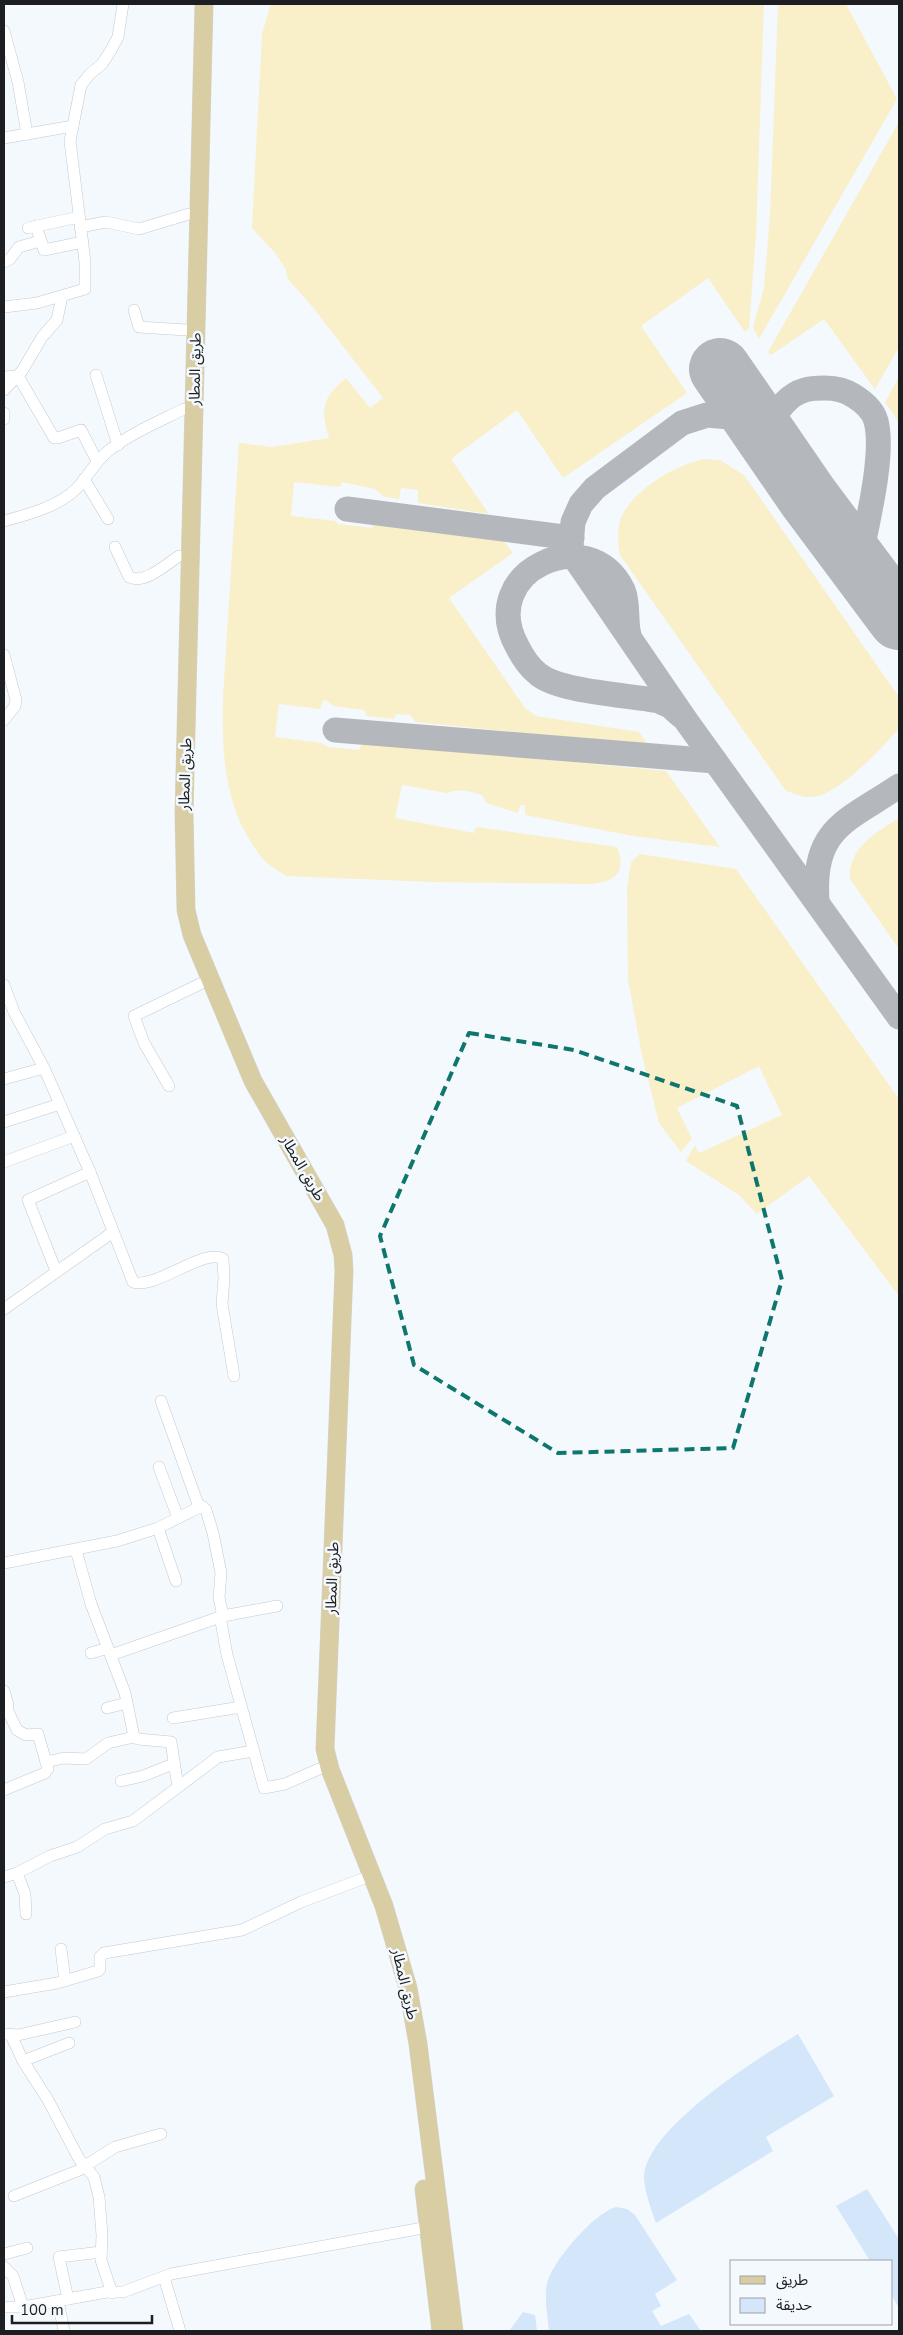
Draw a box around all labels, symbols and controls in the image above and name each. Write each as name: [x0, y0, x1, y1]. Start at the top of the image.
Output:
street label: طريق المطار: [184, 332, 206, 407]
street label: طريق المطار: [174, 737, 196, 812]
street label: طريق المطار: [276, 1131, 330, 1205]
street label: طريق المطار: [321, 1541, 343, 1616]
street label: طريق المطار: [387, 1945, 423, 2022]
legend: [730, 2260, 893, 2325]
text: طريق: [776, 2270, 808, 2290]
scale bar: [12, 2292, 152, 2324]
text: حديقة: [776, 2295, 812, 2315]
text: 100 m: [20, 2300, 64, 2320]

